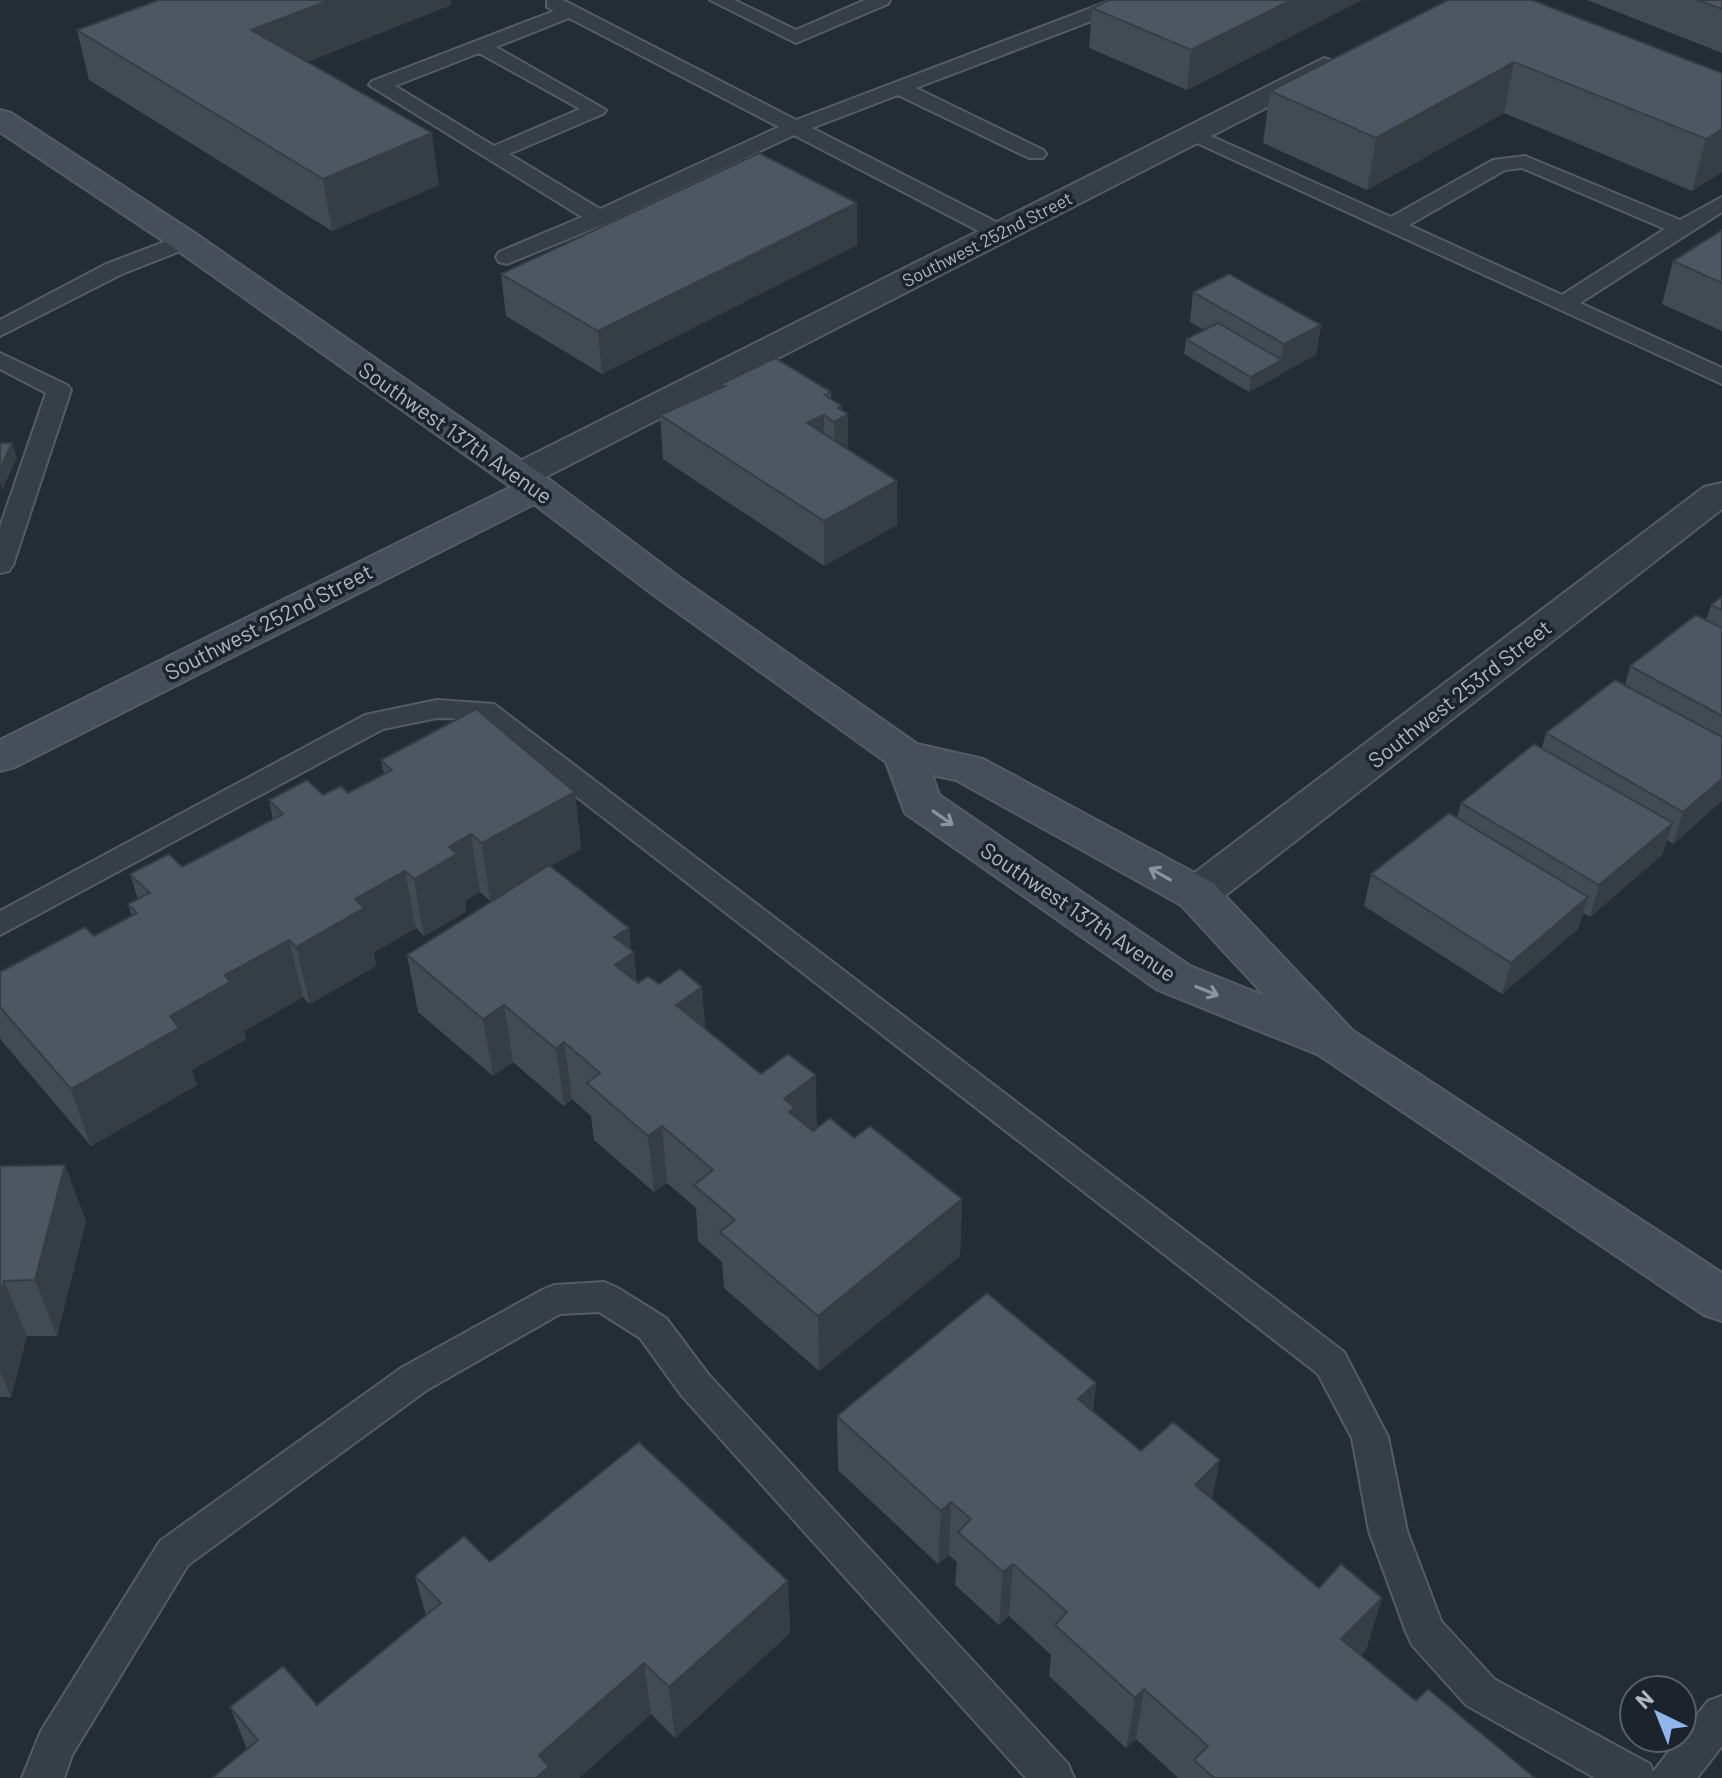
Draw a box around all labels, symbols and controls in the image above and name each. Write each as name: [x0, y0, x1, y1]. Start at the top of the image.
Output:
street label: Southwest 252nd Street: [898, 187, 1076, 291]
street label: Southwest 137th Avenue: [354, 355, 558, 509]
street label: Southwest 252nd Street: [160, 557, 376, 685]
street label: Southwest 253rd Street: [1362, 613, 1556, 773]
one-way arrow: [931, 810, 953, 827]
street label: Southwest 137th Avenue: [976, 836, 1182, 986]
one-way arrow: [1149, 865, 1172, 881]
one-way arrow: [1194, 985, 1219, 999]
north arrow: [1618, 1674, 1698, 1754]
text: N: [1629, 1684, 1658, 1713]

